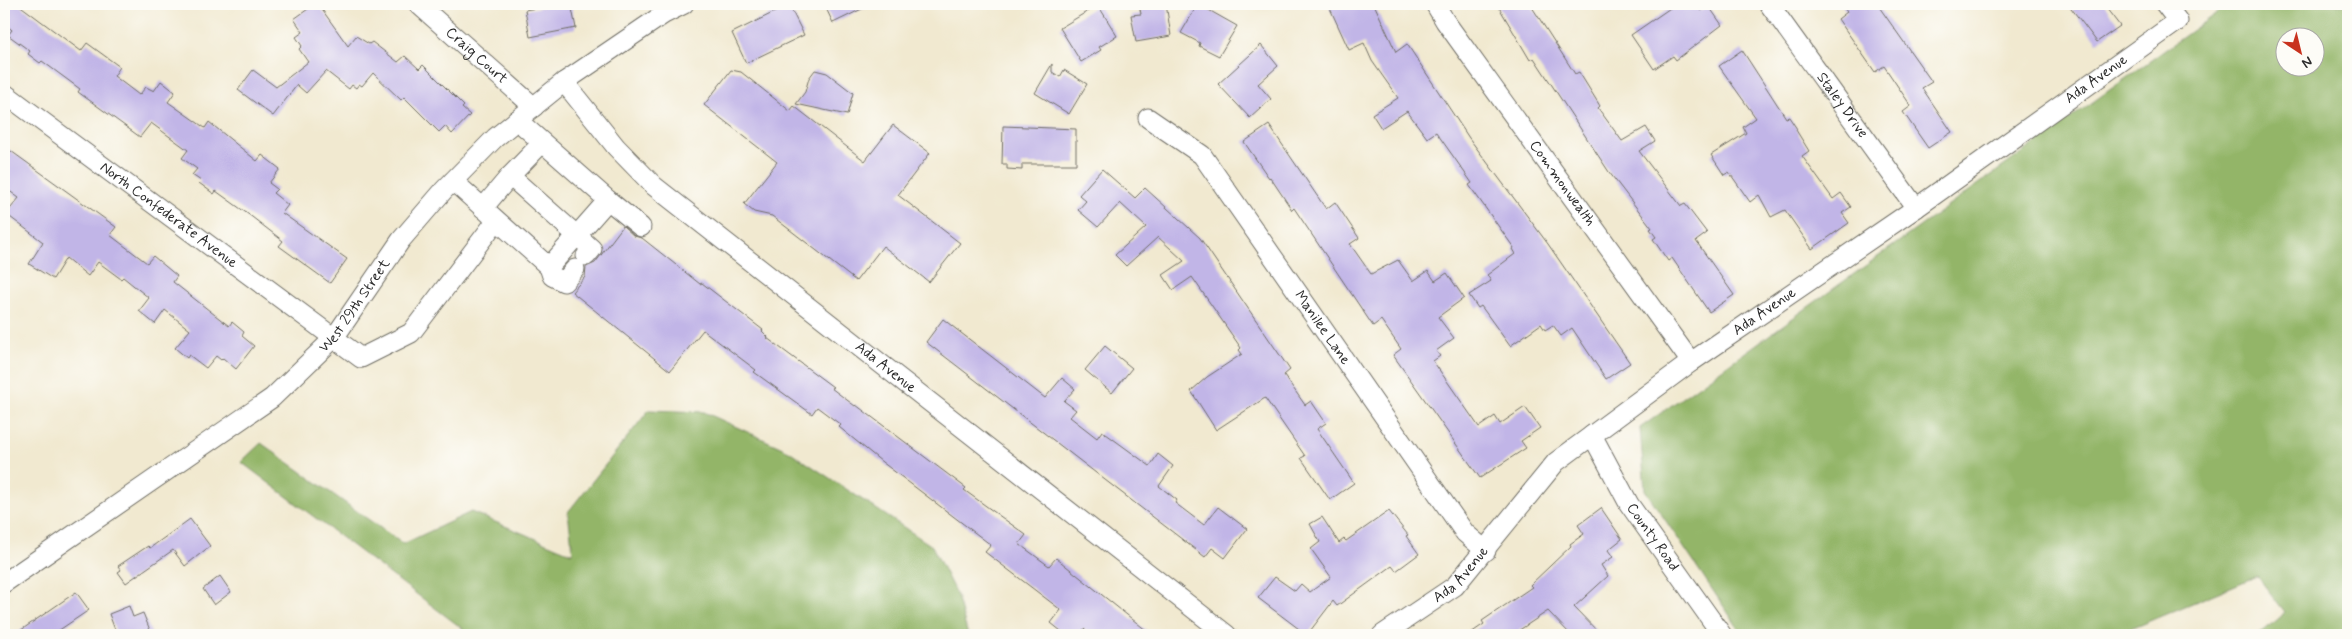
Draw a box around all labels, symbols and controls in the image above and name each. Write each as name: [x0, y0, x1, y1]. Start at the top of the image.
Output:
street label: Craig Court: [441, 23, 512, 89]
north arrow: [2274, 28, 2324, 78]
street label: Ada Avenue: [2061, 50, 2132, 109]
text: N: [2298, 52, 2316, 72]
street label: Staley Drive: [1812, 69, 1873, 143]
street label: Commonwealth: [1524, 137, 1600, 230]
street label: North Confederate Avenue: [96, 157, 242, 273]
street label: West 29th Street: [315, 255, 395, 357]
street label: Ada Avenue: [1729, 283, 1800, 340]
street label: Manilee Lane: [1289, 287, 1355, 369]
street label: Ada Avenue: [851, 337, 920, 398]
street label: County Road: [1622, 499, 1684, 575]
street label: Ada Avenue: [1429, 542, 1493, 608]

